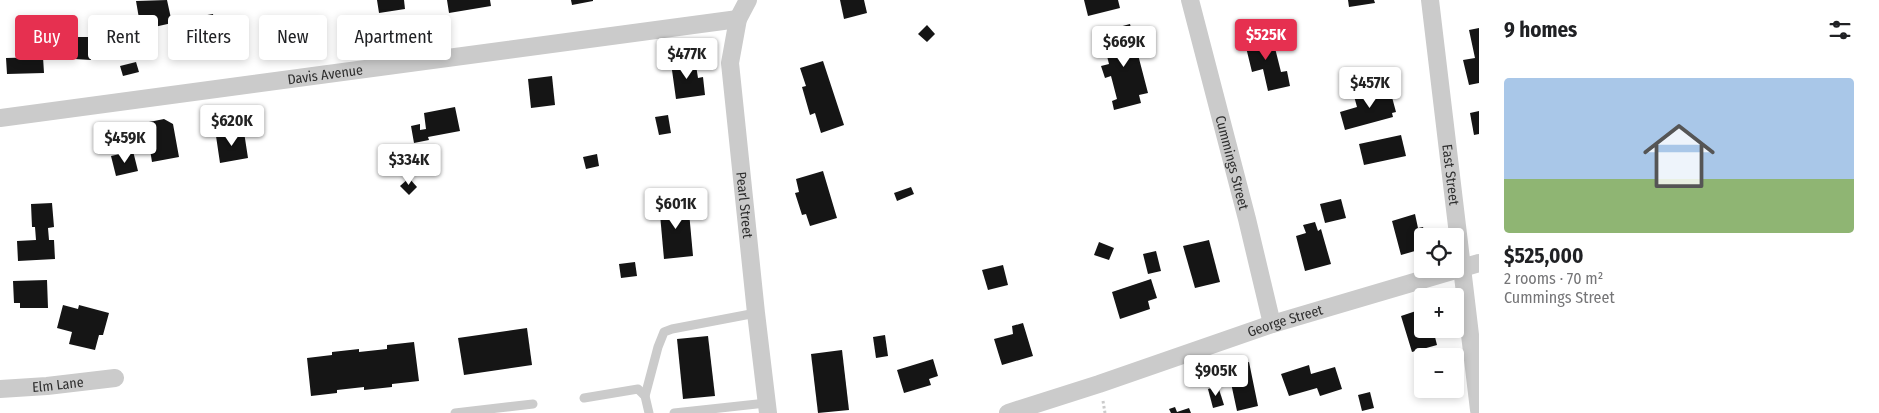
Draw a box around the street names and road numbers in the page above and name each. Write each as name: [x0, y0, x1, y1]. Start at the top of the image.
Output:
street label: Davis Avenue: [286, 61, 364, 88]
street label: Cummings Street: [1211, 114, 1252, 212]
street label: East Street: [1438, 143, 1463, 207]
street label: Pearl Street: [732, 171, 756, 240]
street label: George Street: [1245, 301, 1325, 341]
street label: Elm Lane: [32, 374, 85, 396]

